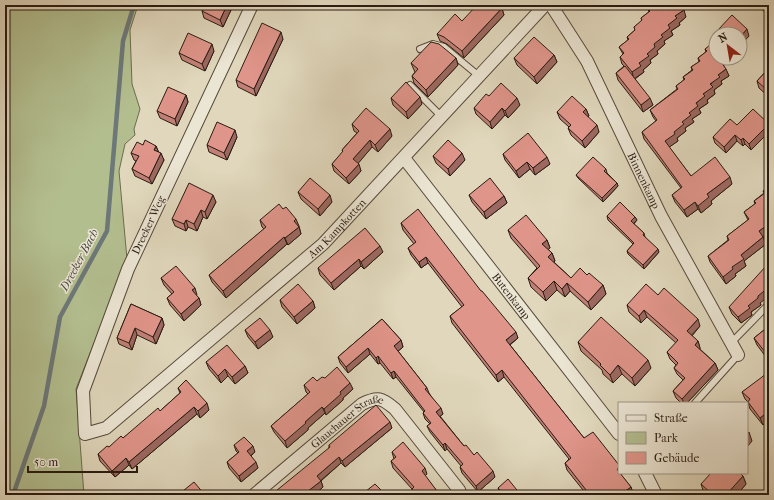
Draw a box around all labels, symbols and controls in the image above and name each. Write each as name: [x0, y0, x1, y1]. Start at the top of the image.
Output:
north arrow: [708, 26, 748, 66]
text: N: [716, 30, 731, 46]
street label: Binnenkamp: [625, 150, 663, 211]
street label: Dreeker Weg: [129, 194, 168, 257]
street label: Am Kampkotten: [305, 196, 369, 262]
water label: Dreeker Bach: [56, 227, 101, 294]
street label: Butenkamp: [489, 271, 533, 322]
street label: Glauchauer Straße: [308, 393, 386, 451]
legend: [618, 402, 748, 474]
text: Straße: [654, 411, 688, 425]
text: Park: [654, 431, 679, 445]
scale bar: [28, 448, 137, 474]
text: Gebäude: [654, 451, 699, 465]
text: 50 m: [34, 455, 58, 469]

